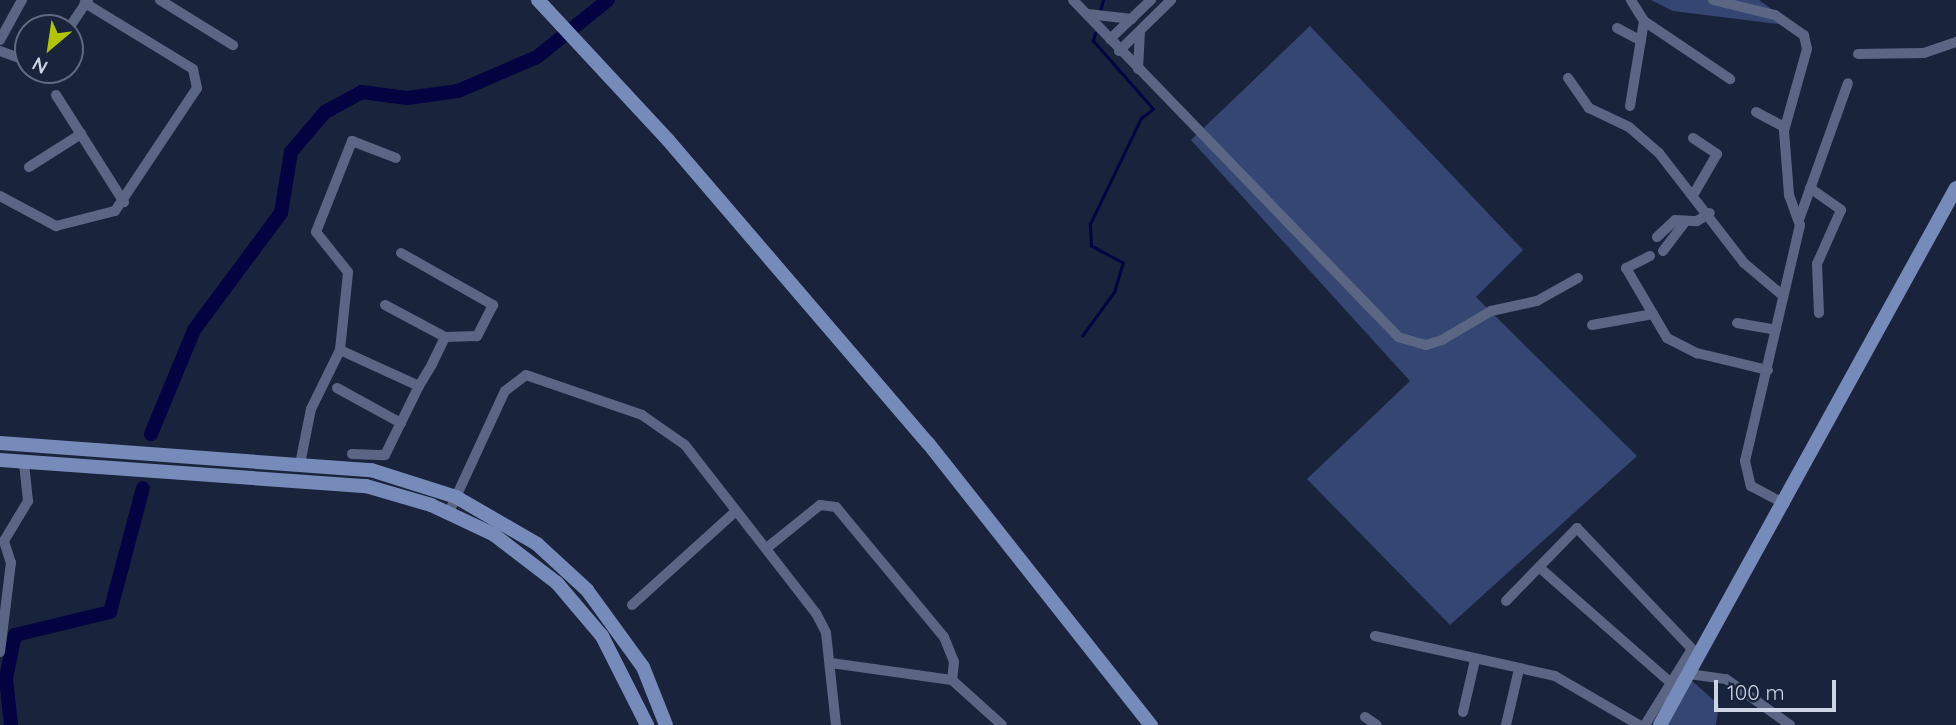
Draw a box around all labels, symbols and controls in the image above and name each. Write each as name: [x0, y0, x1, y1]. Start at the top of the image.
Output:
north arrow: [14, 14, 84, 84]
text: N: [28, 52, 52, 79]
scale bar: [1718, 666, 1840, 710]
text: 100 m: [1727, 679, 1785, 705]

